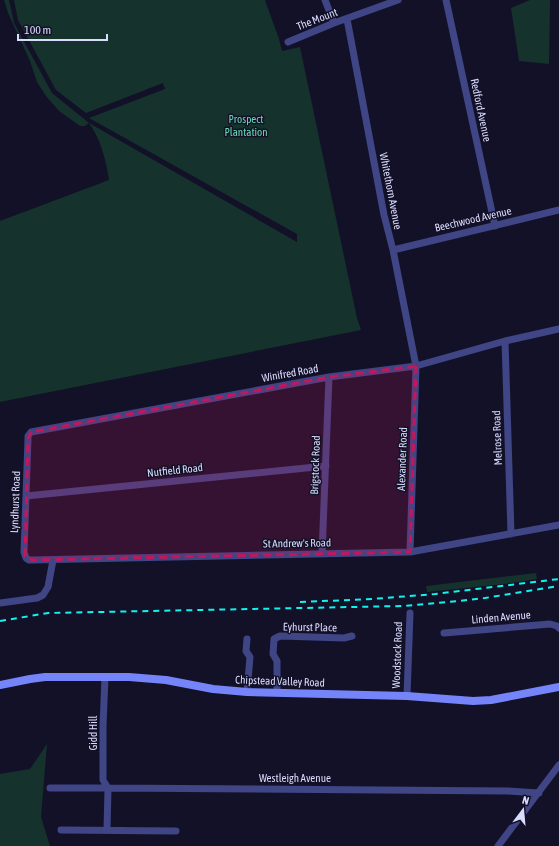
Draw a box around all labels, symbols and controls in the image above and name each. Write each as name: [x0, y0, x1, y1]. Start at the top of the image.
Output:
street label: The Mount: [295, 6, 339, 32]
scale bar: [18, 16, 107, 42]
text: 100 m: [24, 23, 51, 37]
street label: Redford Avenue: [468, 77, 494, 143]
park label: Prospect Plantation: [224, 113, 268, 138]
street label: Whitethorn Avenue: [378, 152, 404, 230]
street label: Beechwood Avenue: [433, 204, 513, 234]
street label: Winifred Road: [261, 362, 319, 384]
street label: Melrose Road: [490, 410, 504, 466]
street label: Alexander Road: [395, 427, 409, 491]
street label: Brigstock Road: [308, 435, 322, 495]
street label: Nutfield Road: [146, 461, 204, 479]
street label: Lyndhurst Road: [8, 471, 22, 533]
street label: St Andrew's Road: [263, 536, 331, 550]
street label: Linden Avenue: [471, 608, 531, 626]
street label: Eyhurst Place: [283, 621, 337, 633]
street label: Woodstock Road: [390, 621, 404, 689]
street label: Chipstead Valley Road: [235, 673, 325, 689]
street label: Gidd Hill: [87, 715, 99, 751]
street label: Westleigh Avenue: [259, 772, 331, 784]
north arrow: [503, 790, 543, 830]
text: N: [521, 794, 531, 807]

